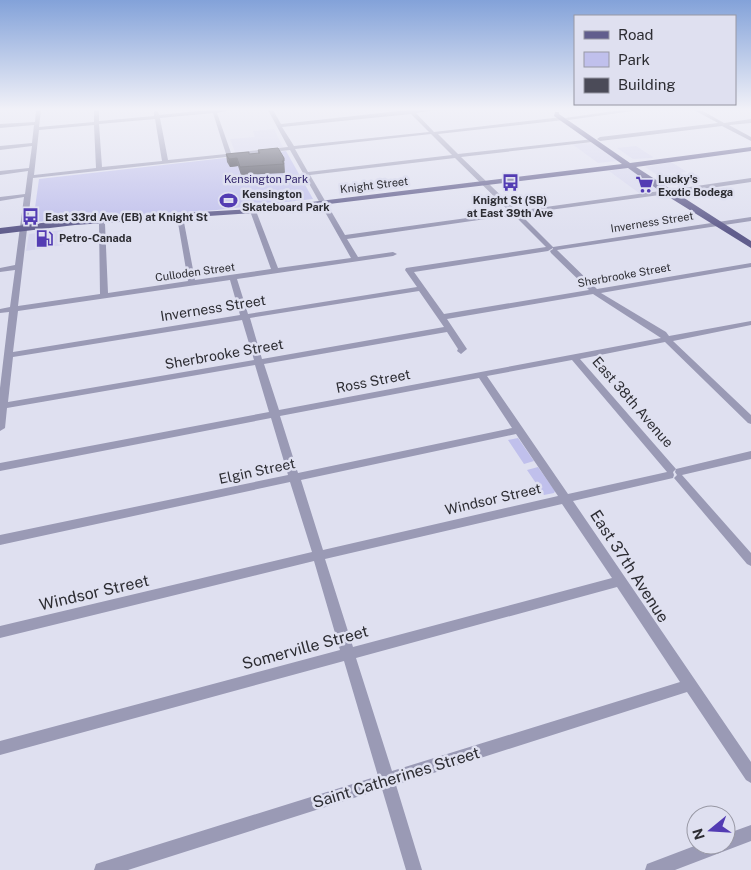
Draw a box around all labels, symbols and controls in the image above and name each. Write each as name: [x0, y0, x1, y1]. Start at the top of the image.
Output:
legend: [574, 15, 736, 105]
text: Road: [618, 26, 654, 43]
text: Park: [618, 51, 650, 68]
text: Building: [618, 76, 676, 93]
bus stop icon: Knight St (SB) at East 39th Ave: [500, 172, 520, 192]
park label: Kensington Park: [224, 173, 308, 185]
place label: Lucky's Exotic Bodega: [658, 173, 733, 198]
street label: Knight Street: [339, 175, 409, 195]
supermarket icon: Lucky's Exotic Bodega: [634, 175, 654, 195]
place label: Kensington Skateboard Park: [242, 188, 330, 213]
sports icon: Kensington Skateboard Park: [218, 190, 238, 210]
place label: Knight St (SB) at East 39th Ave: [467, 194, 553, 219]
bus stop icon: East 33rd Ave (EB) at Knight St: [21, 207, 41, 227]
street label: Inverness Street: [610, 210, 694, 234]
place label: East 33rd Ave (EB) at Knight St: [45, 211, 208, 223]
fuel station icon: Petro-Canada: [35, 228, 55, 248]
place label: Petro-Canada: [59, 232, 132, 244]
street label: Culloden Street: [154, 260, 236, 284]
street label: Sherbrooke Street: [577, 261, 671, 289]
street label: Inverness Street: [159, 292, 267, 324]
street label: Sherbrooke Street: [163, 336, 285, 372]
street label: East 38th Avenue: [589, 353, 677, 451]
street label: Ross Street: [334, 366, 412, 396]
street label: Elgin Street: [217, 455, 297, 487]
street label: Windsor Street: [443, 480, 543, 518]
street label: East 37th Avenue: [586, 506, 673, 626]
street label: Windsor Street: [37, 571, 151, 614]
street label: Somerville Street: [240, 621, 370, 673]
street label: Saint Catherines Street: [310, 743, 482, 812]
north arrow: [686, 805, 736, 855]
text: N: [689, 826, 708, 842]

